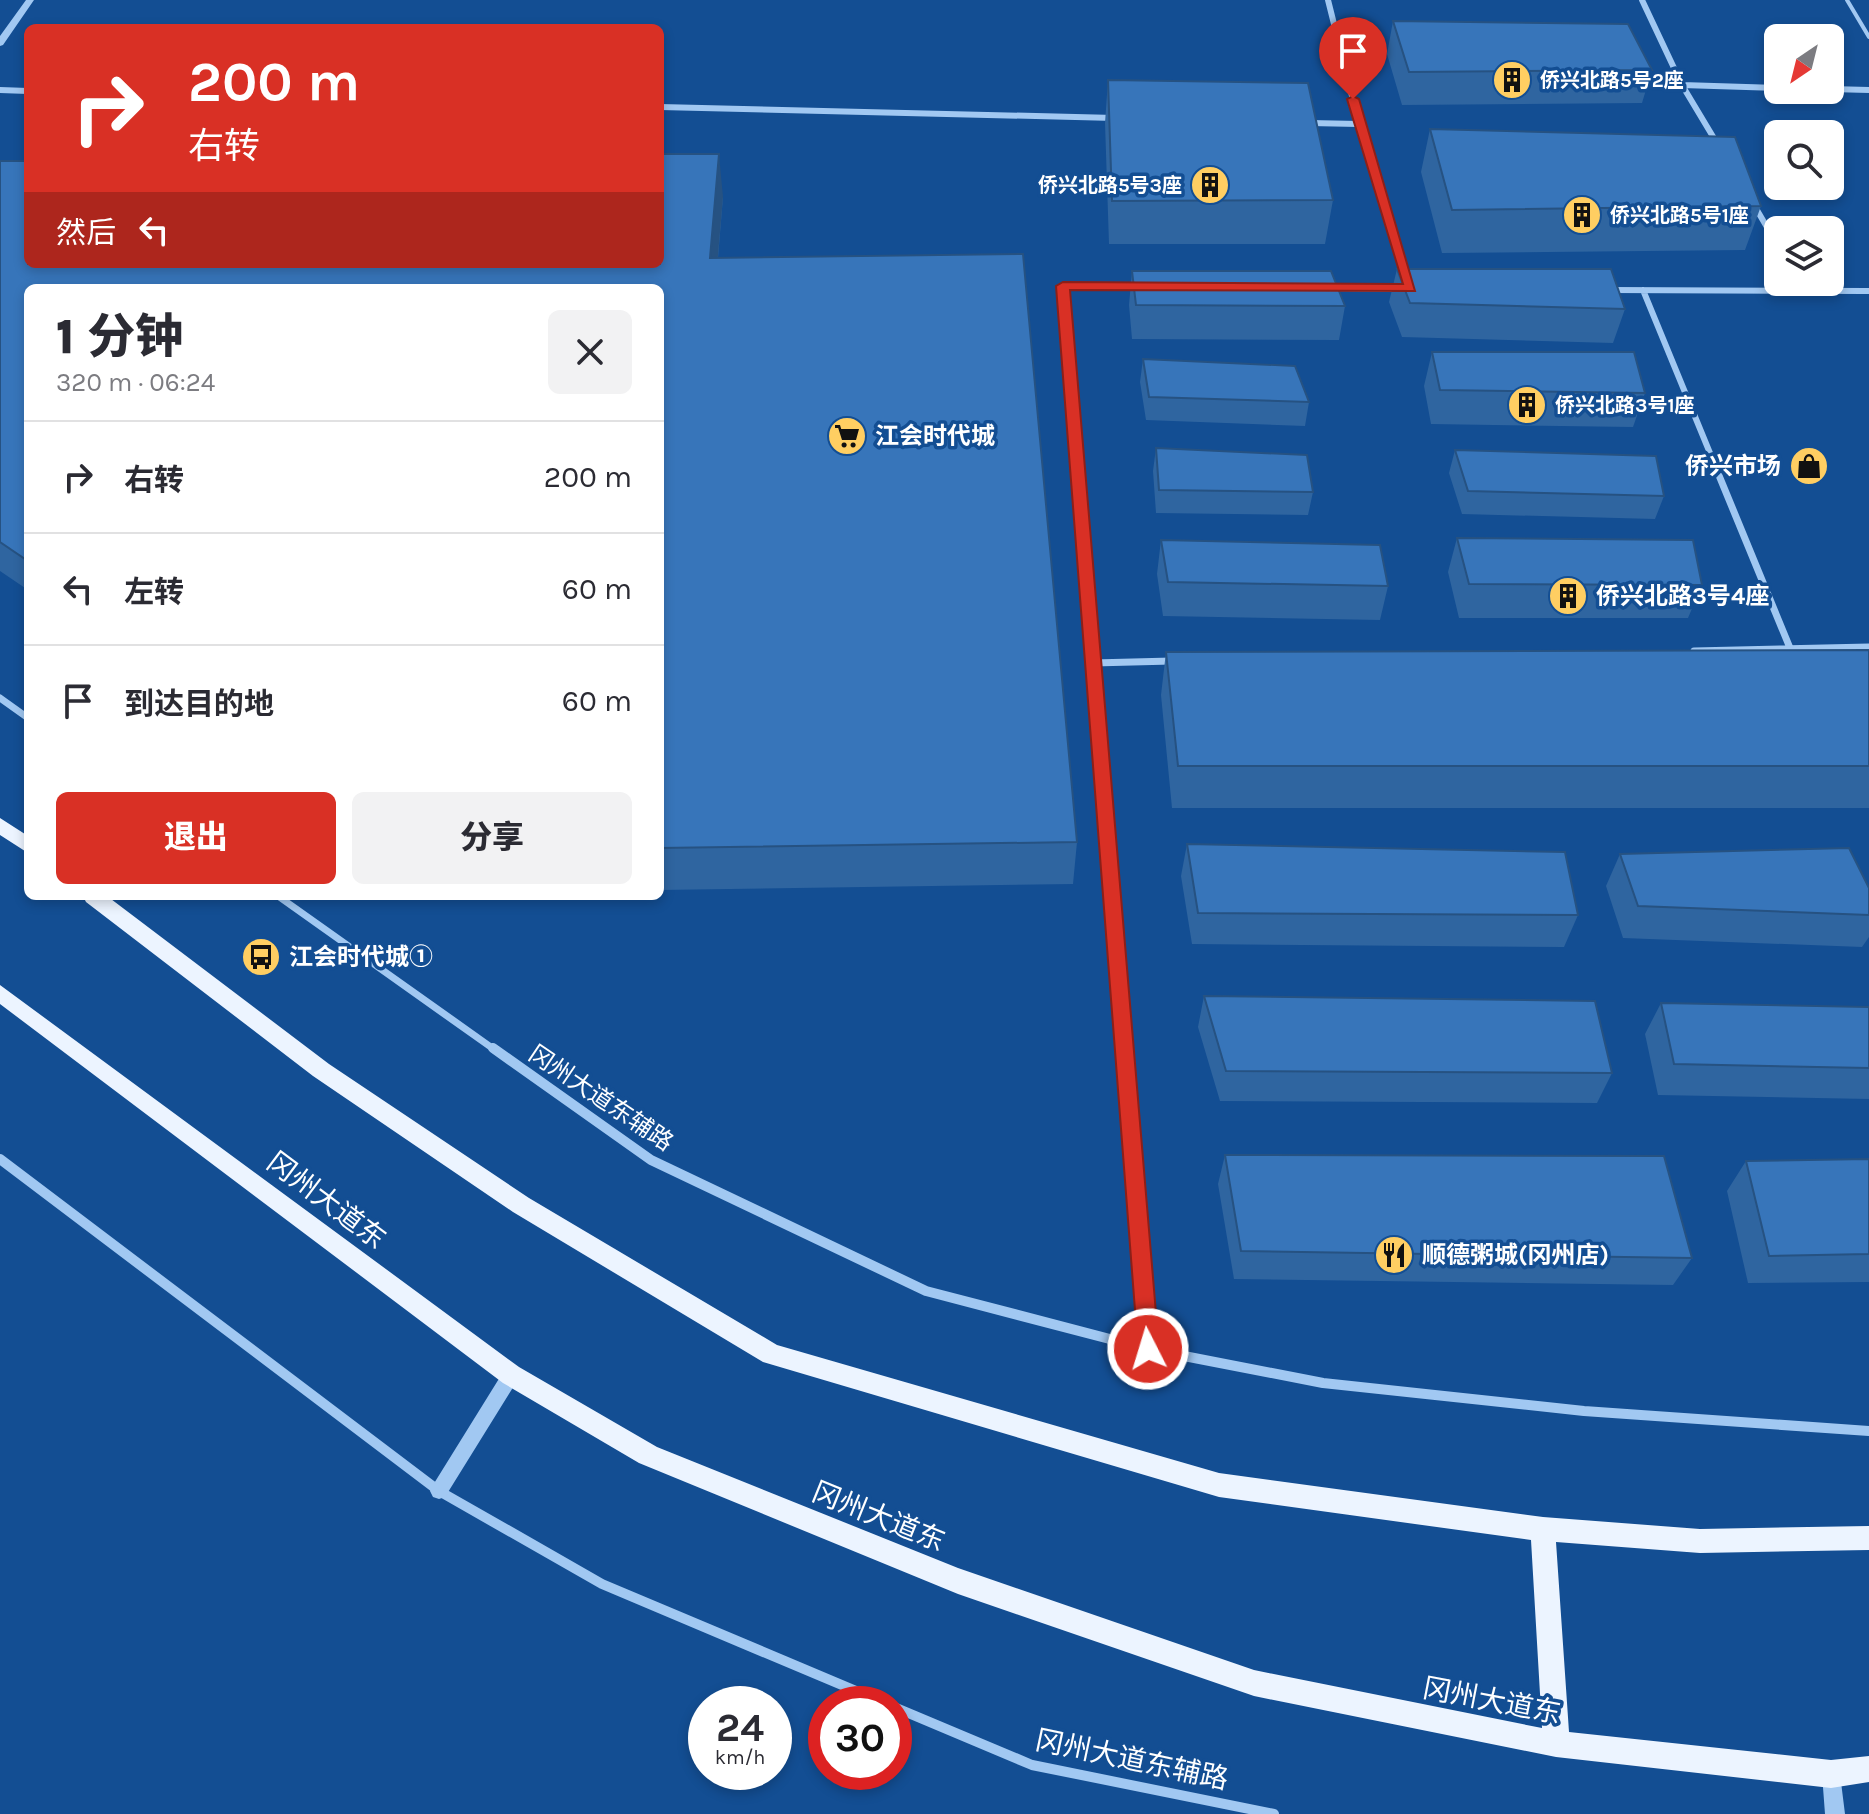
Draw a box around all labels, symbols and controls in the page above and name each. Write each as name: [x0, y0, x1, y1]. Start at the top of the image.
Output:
pin: [1319, 17, 1387, 99]
north arrow: [1764, 24, 1844, 104]
map controls: [1764, 24, 1844, 296]
icon: arrive: [1331, 29, 1375, 73]
text: 200 m: [188, 49, 360, 114]
icon: right: [56, 56, 160, 160]
building icon: 侨兴北路5号2座: [1491, 59, 1533, 101]
place label: 侨兴北路5号2座: [1540, 69, 1684, 92]
button: search: [1764, 120, 1844, 200]
text: 右转: [188, 125, 260, 167]
building icon: 侨兴北路5号3座: [1189, 164, 1231, 206]
place label: 侨兴北路5号3座: [1038, 174, 1182, 197]
building icon: 侨兴北路5号1座: [1561, 194, 1603, 236]
place label: 侨兴北路5号1座: [1610, 204, 1749, 227]
icon: left: [132, 208, 176, 252]
text: 然后: [56, 215, 116, 251]
button: layers: [1764, 216, 1844, 296]
text: 1 分钟: [56, 309, 183, 365]
button: close: [548, 310, 632, 394]
text: 320 m · 06:24: [56, 367, 215, 398]
building icon: 侨兴北路3号1座: [1506, 384, 1548, 426]
place label: 侨兴北路3号1座: [1555, 394, 1695, 417]
supermarket icon: 江会时代城: [826, 415, 868, 457]
place label: 江会时代城: [875, 422, 995, 450]
shop icon: 侨兴市场: [1788, 445, 1830, 487]
place label: 侨兴市场: [1685, 452, 1781, 480]
icon: right: [56, 455, 100, 499]
text: 200 m: [544, 459, 632, 495]
text: 右转: [124, 462, 184, 498]
icon: left: [56, 567, 100, 611]
text: 60 m: [562, 571, 632, 607]
text: 左转: [124, 574, 184, 610]
building icon: 侨兴北路3号4座: [1547, 575, 1589, 617]
place label: 侨兴北路3号4座: [1596, 582, 1769, 610]
icon: arrive: [56, 679, 100, 723]
text: 60 m: [562, 683, 632, 719]
text: 到达目的地: [124, 686, 274, 722]
button: 退出: [56, 792, 336, 884]
button: 分享: [352, 792, 632, 884]
bus stop icon: 江会时代城①: [240, 936, 282, 978]
place label: 江会时代城①: [289, 943, 433, 971]
street label: 冈州大道东辅路: [524, 1039, 678, 1157]
street label: 冈州大道东: [261, 1145, 393, 1256]
restaurant icon: 顺德粥城(冈州店): [1373, 1234, 1415, 1276]
place label: 顺德粥城(冈州店): [1422, 1241, 1609, 1269]
position arrow: [1106, 1307, 1190, 1391]
street label: 冈州大道东: [808, 1475, 950, 1558]
street label: 冈州大道东: [1420, 1671, 1564, 1730]
speed limit sign: 30: [808, 1686, 912, 1790]
text: 24: [716, 1704, 764, 1751]
street label: 冈州大道东辅路: [1033, 1723, 1231, 1796]
text: km/h: [715, 1746, 765, 1769]

